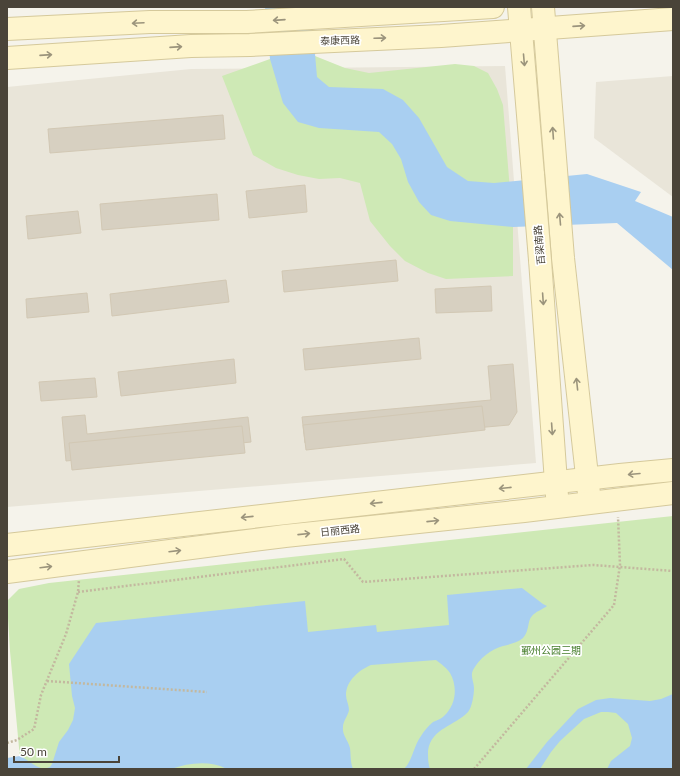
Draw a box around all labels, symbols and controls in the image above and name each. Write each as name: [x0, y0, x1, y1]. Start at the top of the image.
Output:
one-way arrow: [273, 17, 286, 24]
one-way arrow: [132, 19, 145, 27]
one-way arrow: [572, 22, 585, 29]
street label: 泰康西路: [320, 33, 360, 47]
one-way arrow: [373, 35, 386, 42]
one-way arrow: [169, 43, 182, 51]
one-way arrow: [39, 52, 52, 59]
one-way arrow: [520, 53, 527, 66]
one-way arrow: [549, 127, 556, 140]
one-way arrow: [556, 213, 563, 226]
street label: 百梁南路: [531, 225, 547, 265]
one-way arrow: [539, 292, 546, 305]
one-way arrow: [573, 378, 580, 391]
one-way arrow: [548, 422, 555, 435]
one-way arrow: [628, 470, 641, 477]
one-way arrow: [499, 484, 512, 492]
one-way arrow: [370, 499, 383, 506]
one-way arrow: [241, 514, 254, 521]
one-way arrow: [426, 517, 439, 524]
street label: 日丽西路: [319, 522, 361, 538]
one-way arrow: [297, 531, 310, 538]
one-way arrow: [168, 547, 181, 555]
one-way arrow: [39, 564, 52, 571]
park label: 鄞州公园三期: [521, 644, 581, 656]
scale bar: [14, 738, 119, 764]
text: 50 m: [20, 744, 47, 759]

